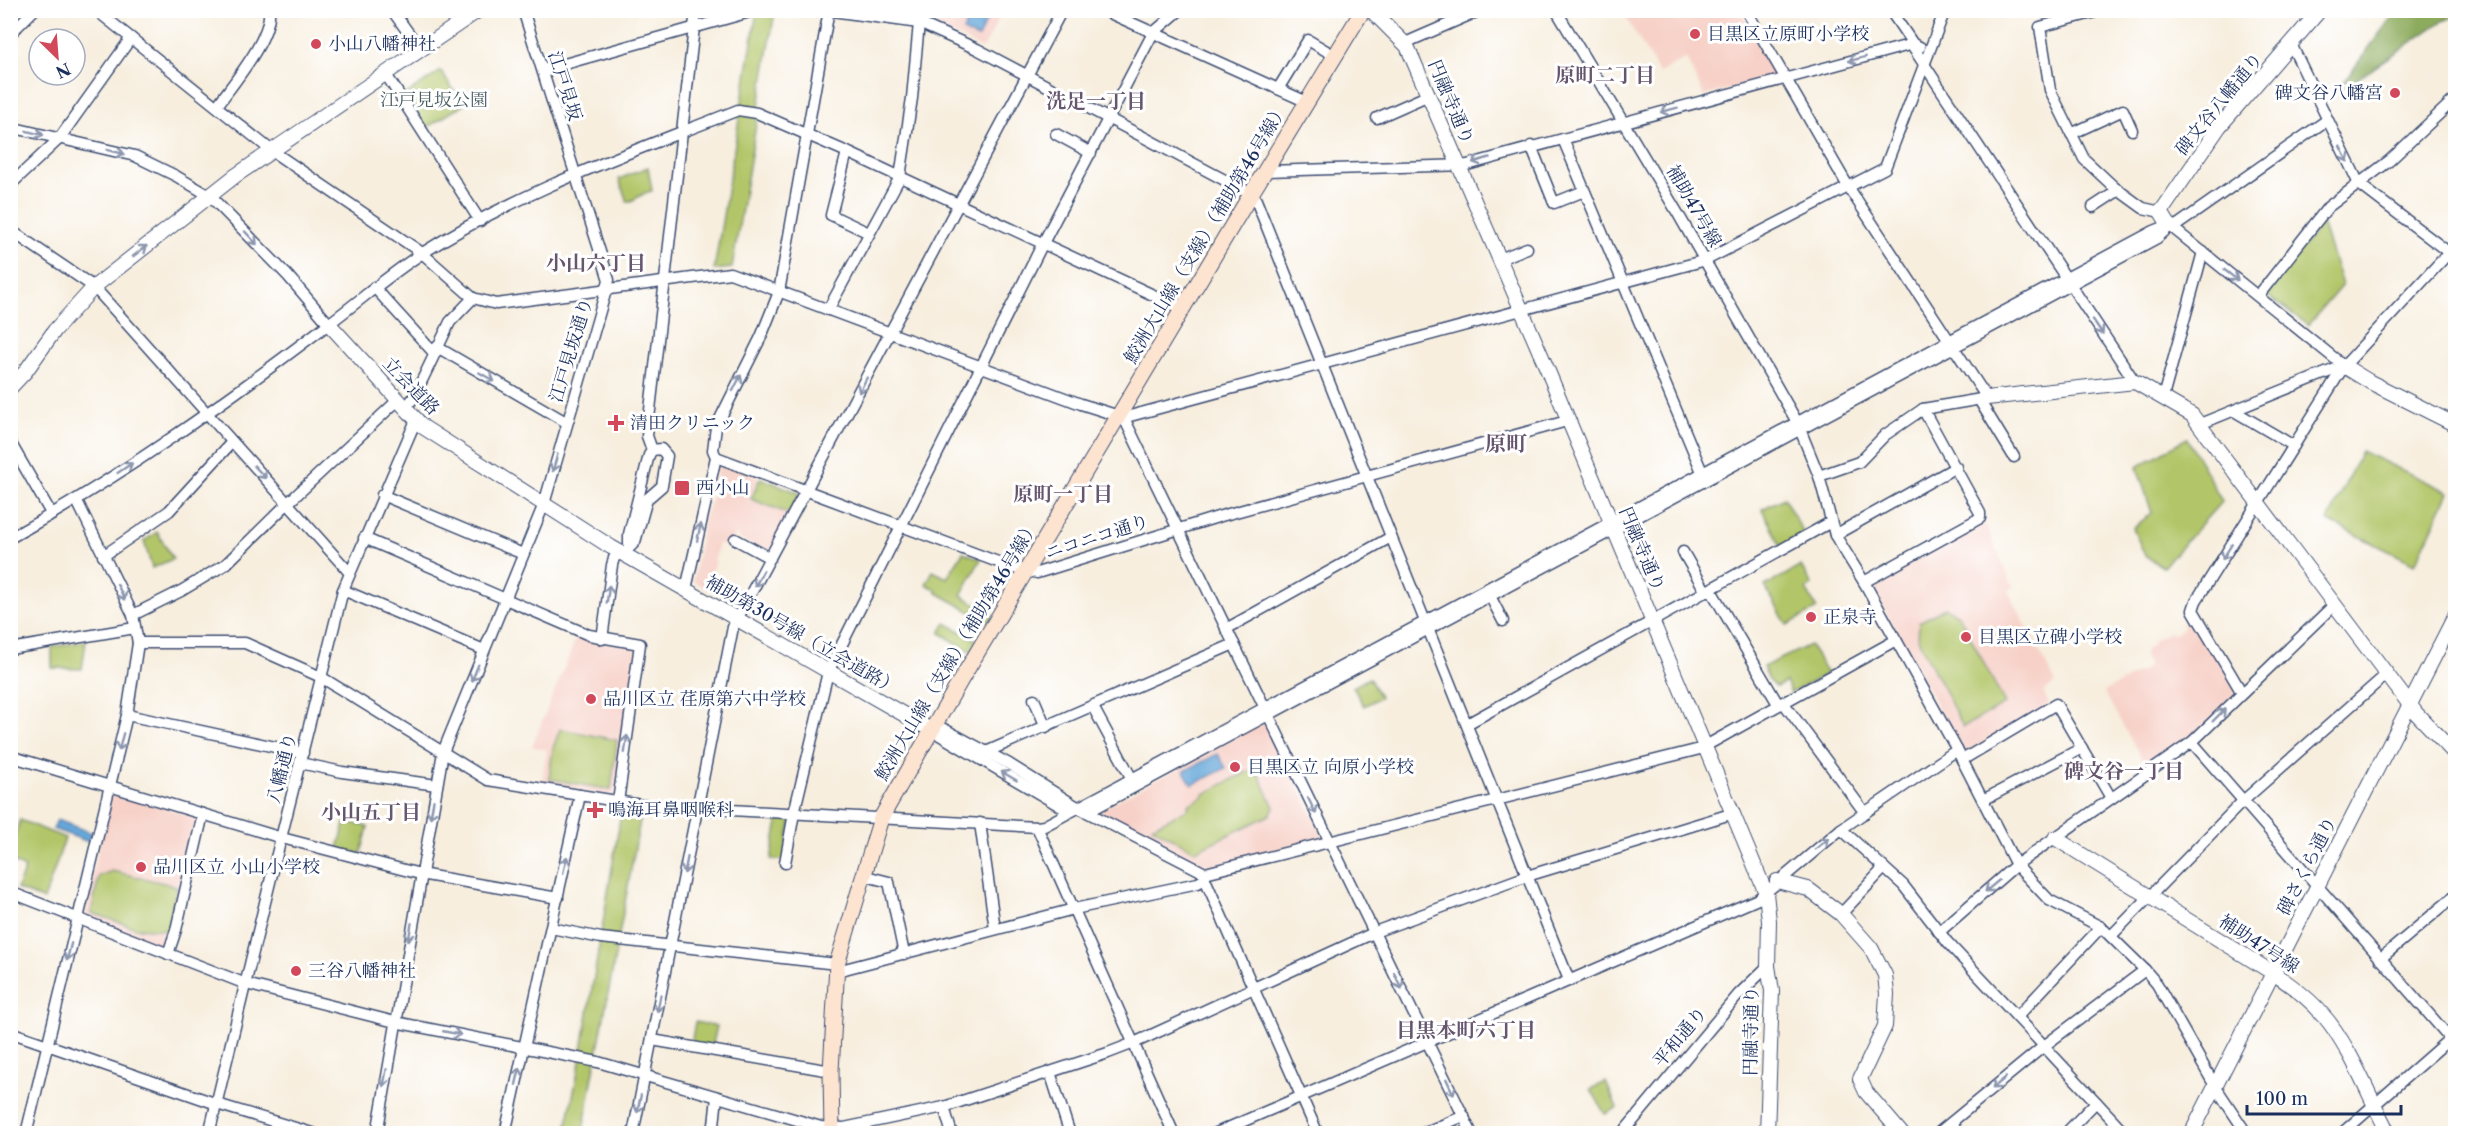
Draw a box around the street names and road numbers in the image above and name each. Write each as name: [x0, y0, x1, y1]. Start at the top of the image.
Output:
street label: 江戸見坂: [543, 48, 587, 124]
street label: 碑文谷八幡通り: [2171, 48, 2267, 160]
street label: 円融寺通り: [1423, 56, 1479, 148]
street label: 鮫洲大山線（支線）（補助第46号線）: [1119, 99, 1293, 367]
street label: 補助47号線: [1662, 161, 1726, 251]
street label: 江戸見坂通り: [545, 295, 597, 405]
street label: 立会道路: [378, 352, 444, 420]
street label: 円融寺通り: [1614, 503, 1670, 595]
street label: ニコニコ通り: [1042, 510, 1152, 564]
street label: 鮫洲大山線（支線）（補助第46号線）: [870, 516, 1044, 784]
street label: 補助第30号線（立会道路）: [702, 571, 902, 699]
street label: 八幡通り: [263, 730, 301, 806]
street label: 碑さくら通り: [2273, 813, 2341, 919]
street label: 補助47号線: [2215, 910, 2303, 978]
street label: 円融寺通り: [1739, 986, 1763, 1076]
street label: 平和通り: [1648, 1002, 1712, 1072]

